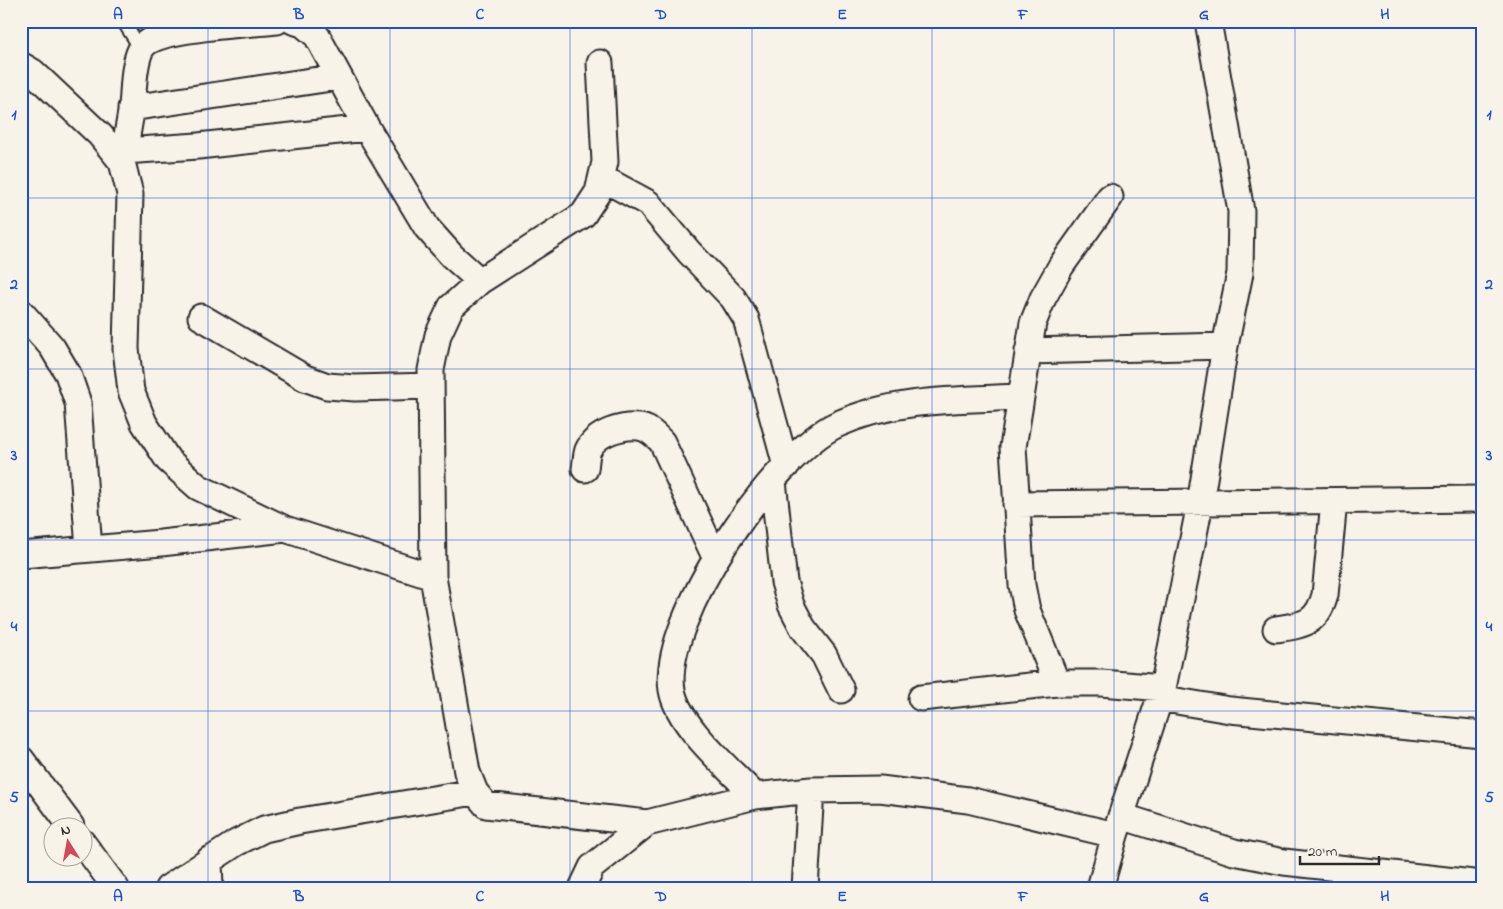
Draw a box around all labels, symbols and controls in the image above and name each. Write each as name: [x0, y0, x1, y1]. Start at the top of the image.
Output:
text: A: [113, 3, 123, 27]
text: B: [293, 3, 305, 27]
text: C: [476, 3, 485, 27]
text: D: [654, 3, 667, 27]
text: E: [837, 3, 847, 27]
text: F: [1017, 3, 1029, 27]
text: G: [1199, 3, 1209, 27]
text: H: [1380, 3, 1390, 27]
text: 1: [11, 103, 17, 127]
text: 1: [1486, 103, 1492, 127]
text: 2: [9, 273, 18, 297]
text: 2: [1484, 273, 1493, 297]
text: 3: [10, 444, 18, 468]
text: 3: [1485, 444, 1493, 468]
text: 4: [10, 615, 18, 639]
text: 4: [1485, 615, 1493, 639]
text: 5: [9, 786, 19, 810]
text: 5: [1484, 786, 1494, 810]
north arrow: [42, 816, 92, 866]
text: N: [59, 820, 72, 842]
scale bar: [1300, 834, 1379, 866]
text: 20 m: [1308, 841, 1338, 863]
text: A: [113, 885, 123, 909]
text: B: [293, 885, 305, 909]
text: C: [476, 885, 485, 909]
text: D: [654, 885, 667, 909]
text: E: [837, 885, 847, 909]
text: F: [1017, 885, 1029, 909]
text: G: [1199, 885, 1209, 909]
text: H: [1380, 885, 1390, 909]

